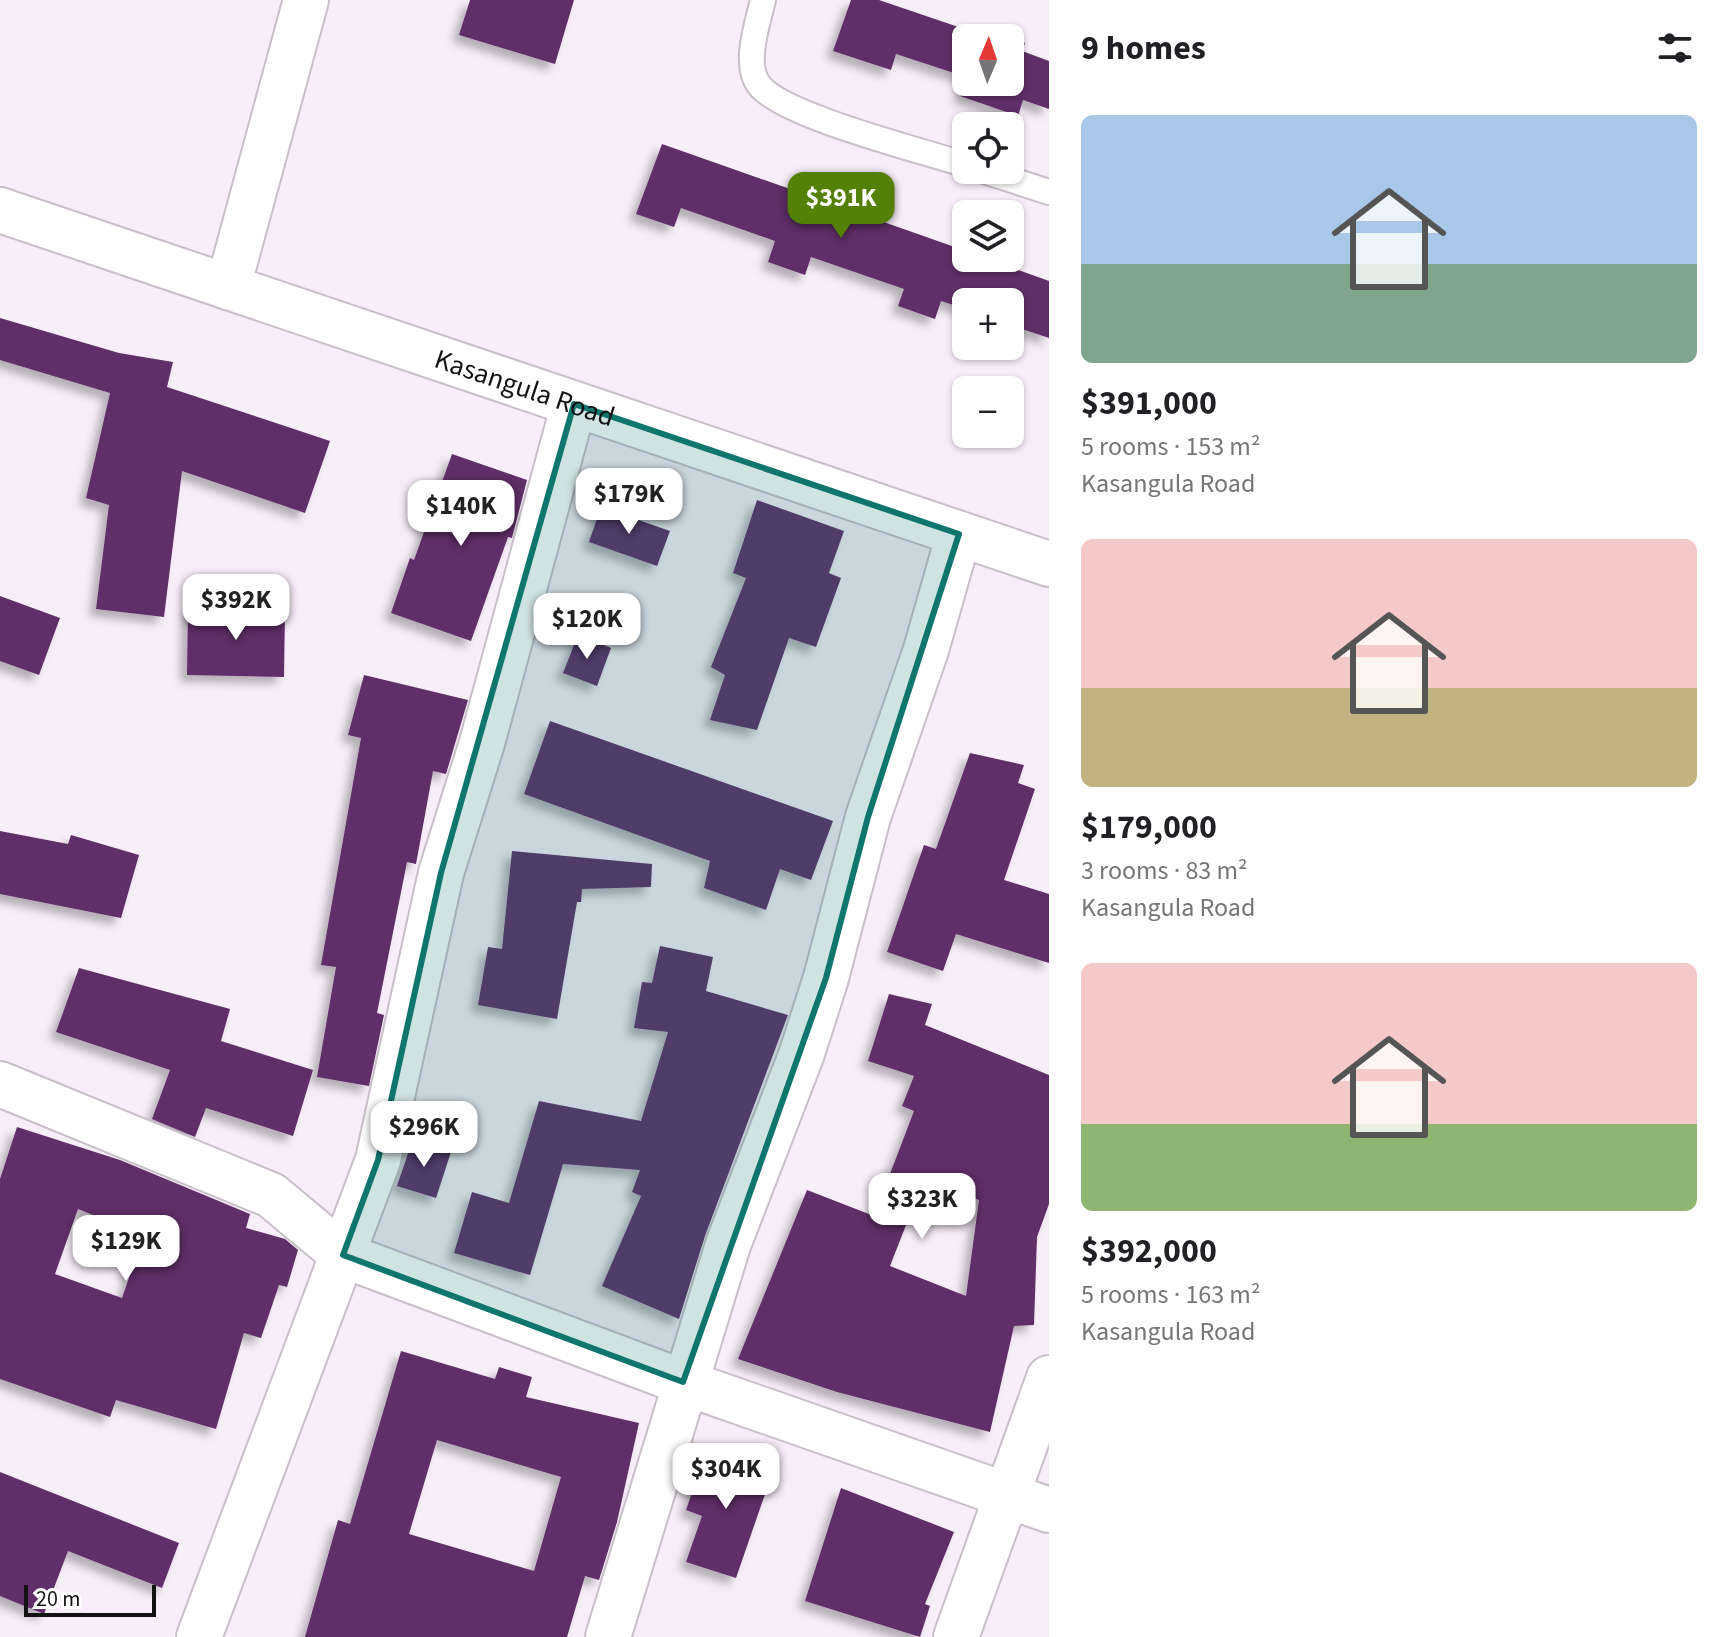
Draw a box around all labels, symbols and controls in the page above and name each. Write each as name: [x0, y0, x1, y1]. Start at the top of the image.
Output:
north arrow: [952, 24, 1024, 96]
map controls: [952, 24, 1024, 448]
text: 9 homes: [1081, 24, 1206, 73]
icon: filters: [1653, 26, 1697, 70]
button: locate: [952, 112, 1024, 184]
icon: home: [1317, 167, 1461, 311]
pin: $391K: [785, 172, 897, 240]
text: $391K: [806, 179, 876, 216]
button: layers: [952, 200, 1024, 272]
button: +: [952, 288, 1024, 360]
street label: Kasangula Road: [429, 339, 620, 437]
button: −: [952, 376, 1024, 448]
text: $391,000: [1081, 379, 1217, 428]
text: 5 rooms · 153 m²: [1081, 428, 1260, 465]
text: Kasangula Road: [1081, 465, 1255, 502]
pin: $179K: [573, 468, 685, 536]
text: $179K: [594, 475, 664, 512]
pin: $140K: [405, 480, 517, 548]
text: $140K: [426, 487, 496, 524]
pin: $392K: [180, 574, 292, 642]
text: $392K: [201, 581, 271, 618]
icon: home: [1317, 591, 1461, 735]
pin: $120K: [531, 593, 643, 661]
text: $120K: [552, 600, 622, 637]
text: $179,000: [1081, 803, 1217, 852]
text: 3 rooms · 83 m²: [1081, 852, 1248, 889]
text: Kasangula Road: [1081, 889, 1255, 926]
icon: home: [1317, 1015, 1461, 1159]
pin: $296K: [368, 1101, 480, 1169]
text: $296K: [389, 1108, 459, 1145]
pin: $323K: [866, 1173, 978, 1241]
text: $323K: [887, 1180, 957, 1217]
pin: $129K: [70, 1215, 182, 1283]
text: $129K: [91, 1222, 161, 1259]
text: $392,000: [1081, 1227, 1217, 1276]
text: 5 rooms · 163 m²: [1081, 1276, 1260, 1313]
text: Kasangula Road: [1081, 1313, 1255, 1350]
pin: $304K: [670, 1443, 782, 1511]
text: $304K: [691, 1450, 761, 1487]
scale bar: [24, 1581, 156, 1617]
text: 20 m: [36, 1583, 81, 1615]

